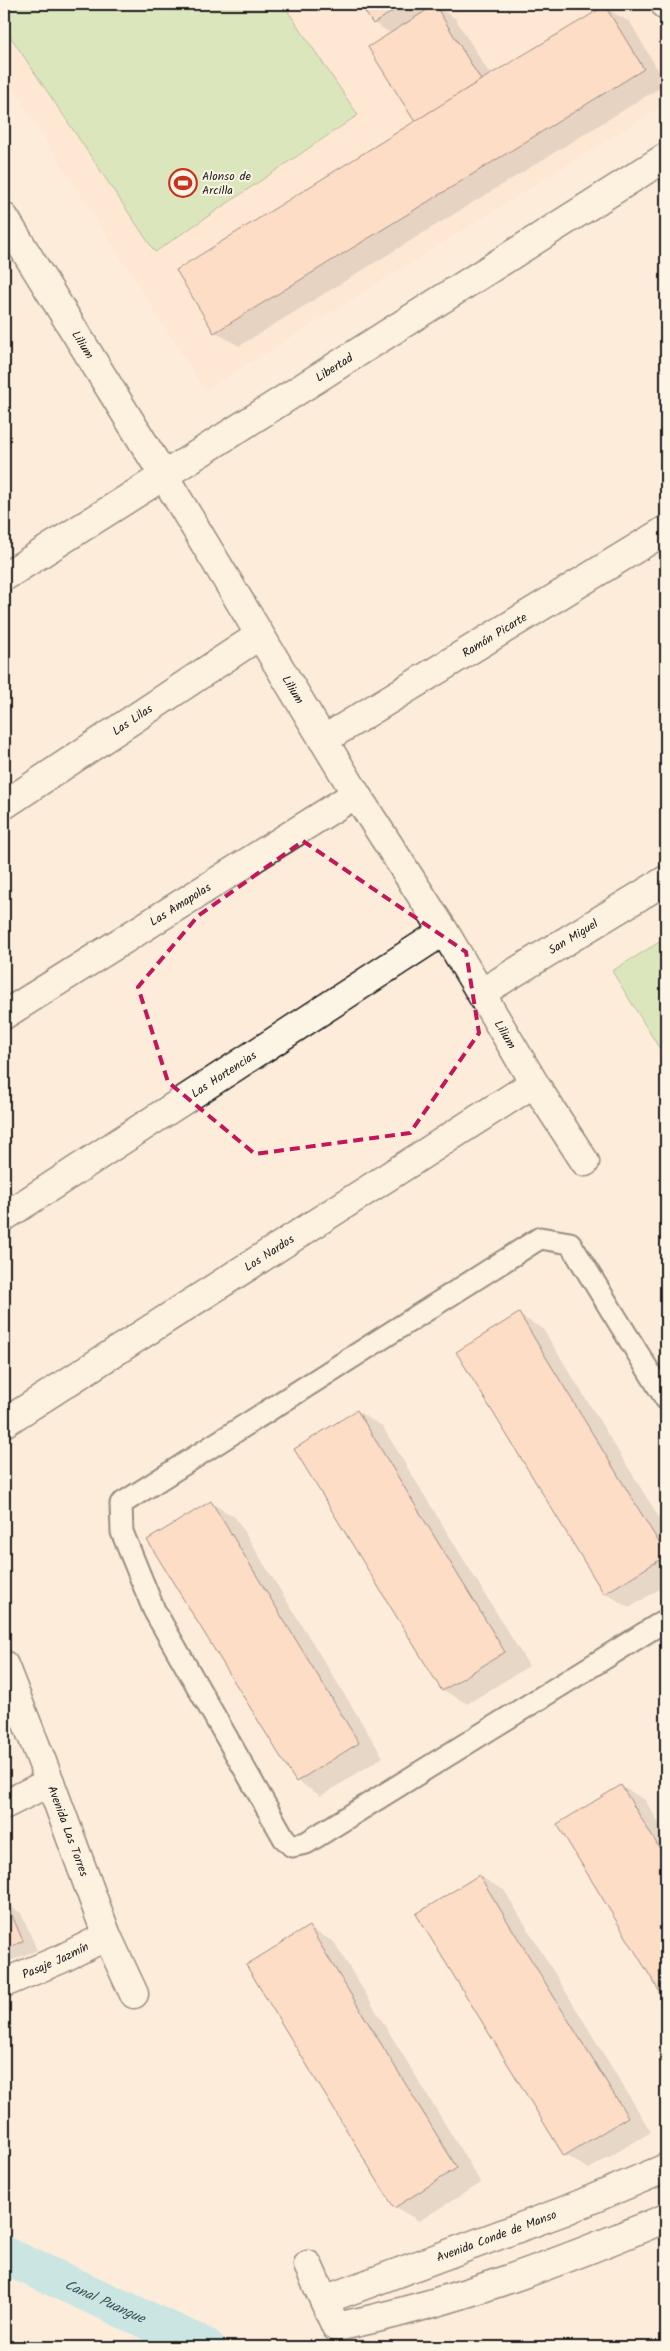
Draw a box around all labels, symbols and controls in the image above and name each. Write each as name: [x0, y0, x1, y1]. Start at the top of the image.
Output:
place label: Alonso de Arcilla: [202, 167, 251, 200]
sports icon: Alonso de Arcilla: [168, 168, 198, 198]
street label: Lilium: [66, 327, 99, 363]
street label: Libertad: [312, 348, 358, 387]
street label: Ramón Picarte: [458, 608, 531, 663]
street label: Lilium: [277, 672, 309, 708]
street label: Las Lilas: [108, 700, 157, 741]
street label: Las Amapolas: [146, 878, 215, 931]
street label: San Miguel: [545, 915, 602, 960]
street label: Lilium: [489, 1017, 521, 1053]
street label: Las Hortencias: [187, 1046, 261, 1103]
street label: Los Nardos: [241, 1230, 298, 1277]
street label: Avenida Las Torres: [42, 1783, 93, 1880]
street label: Pasaje Jazmín: [19, 1938, 92, 1984]
street label: Avenida Conde de Manso: [434, 2205, 560, 2267]
water label: Canal Puangue: [61, 2274, 150, 2330]

